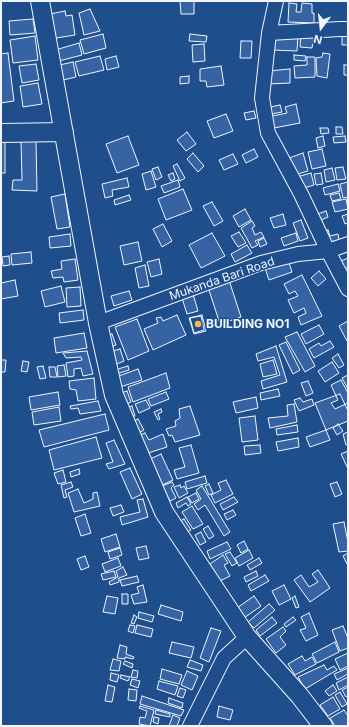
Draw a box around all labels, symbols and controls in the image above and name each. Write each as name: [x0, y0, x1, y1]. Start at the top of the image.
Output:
north arrow: [301, 8, 341, 48]
text: N: [312, 32, 324, 47]
street label: Mukanda Bari Road: [167, 254, 277, 304]
place label: BUILDING NO1: [206, 317, 289, 331]
marker: BUILDING NO1: [193, 319, 203, 329]

